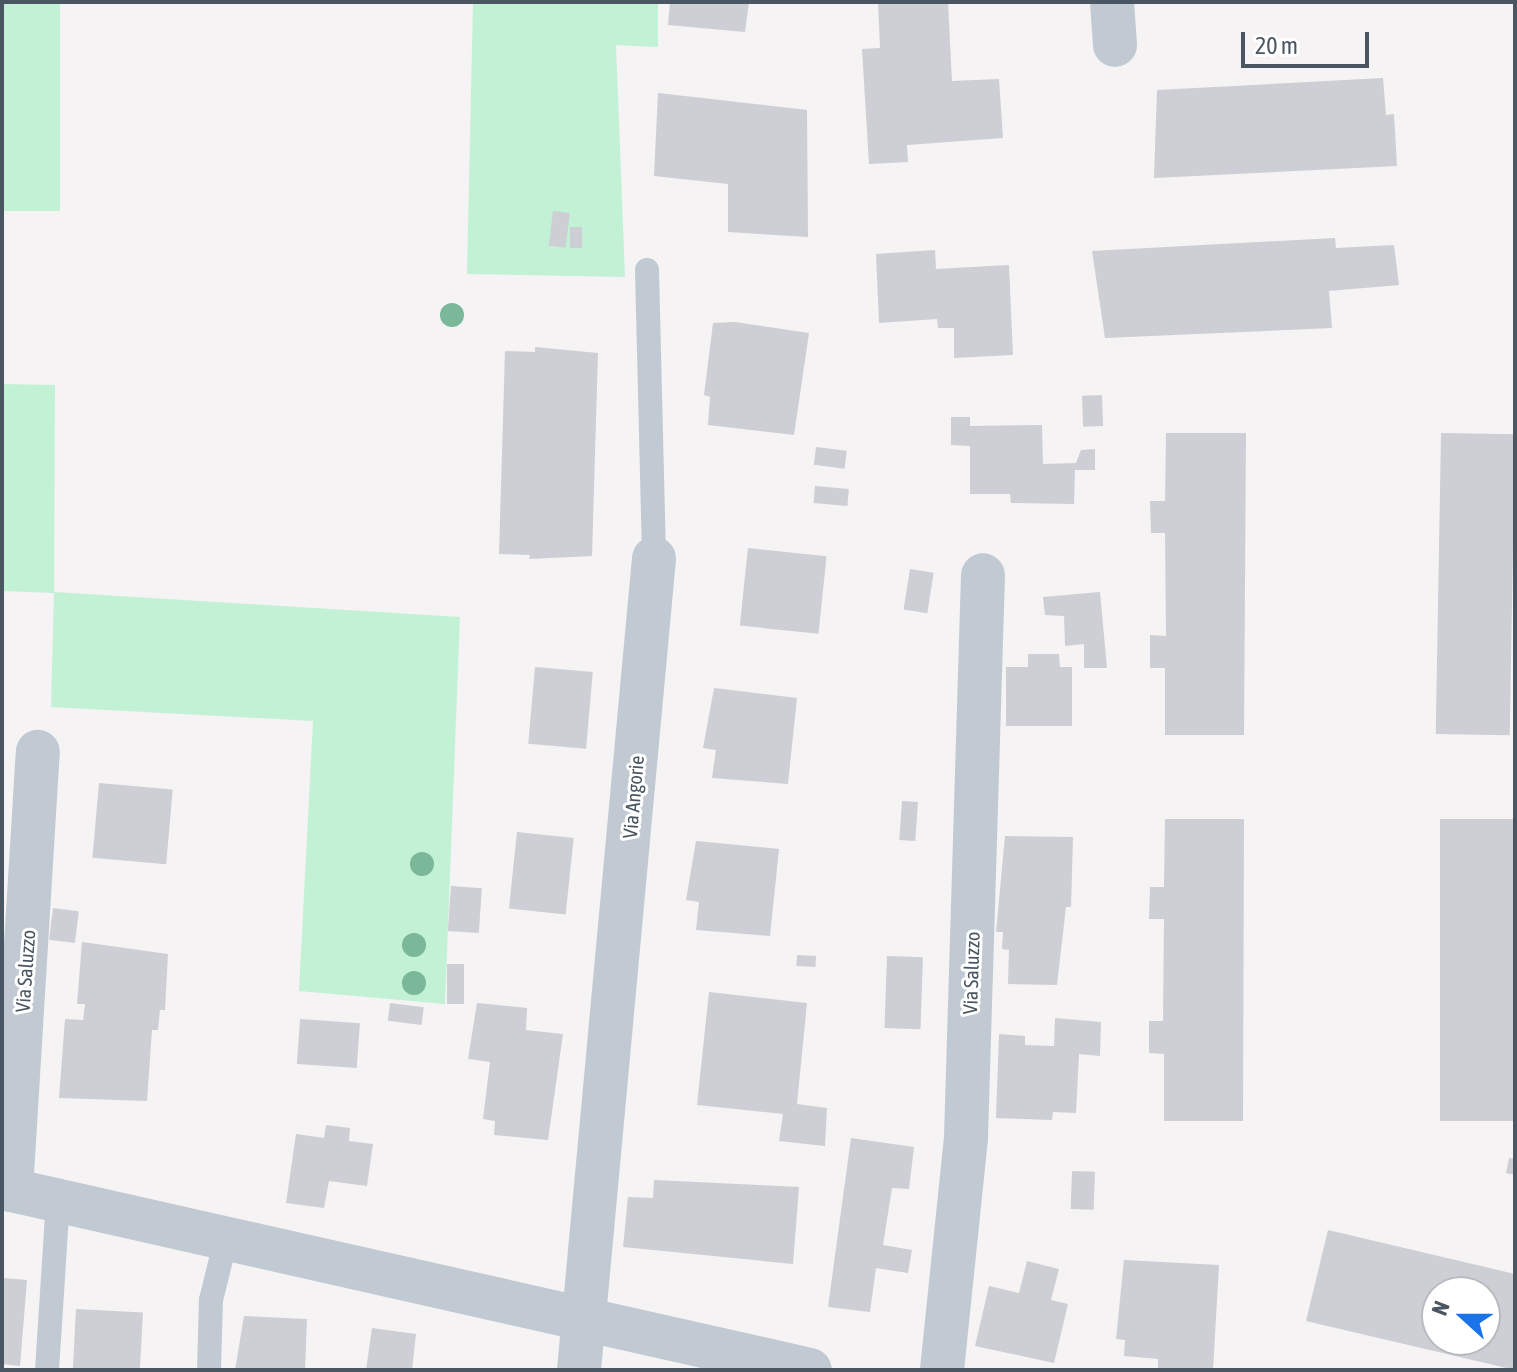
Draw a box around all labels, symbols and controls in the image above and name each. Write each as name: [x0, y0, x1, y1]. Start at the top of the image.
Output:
scale bar: [1245, 16, 1373, 66]
text: 20 m: [1255, 32, 1298, 59]
street label: Via Angorie: [617, 755, 649, 839]
street label: Via Saluzzo: [10, 929, 40, 1013]
street label: Via Saluzzo: [958, 931, 984, 1015]
north arrow: [1421, 1276, 1501, 1356]
text: N: [1426, 1297, 1455, 1319]

